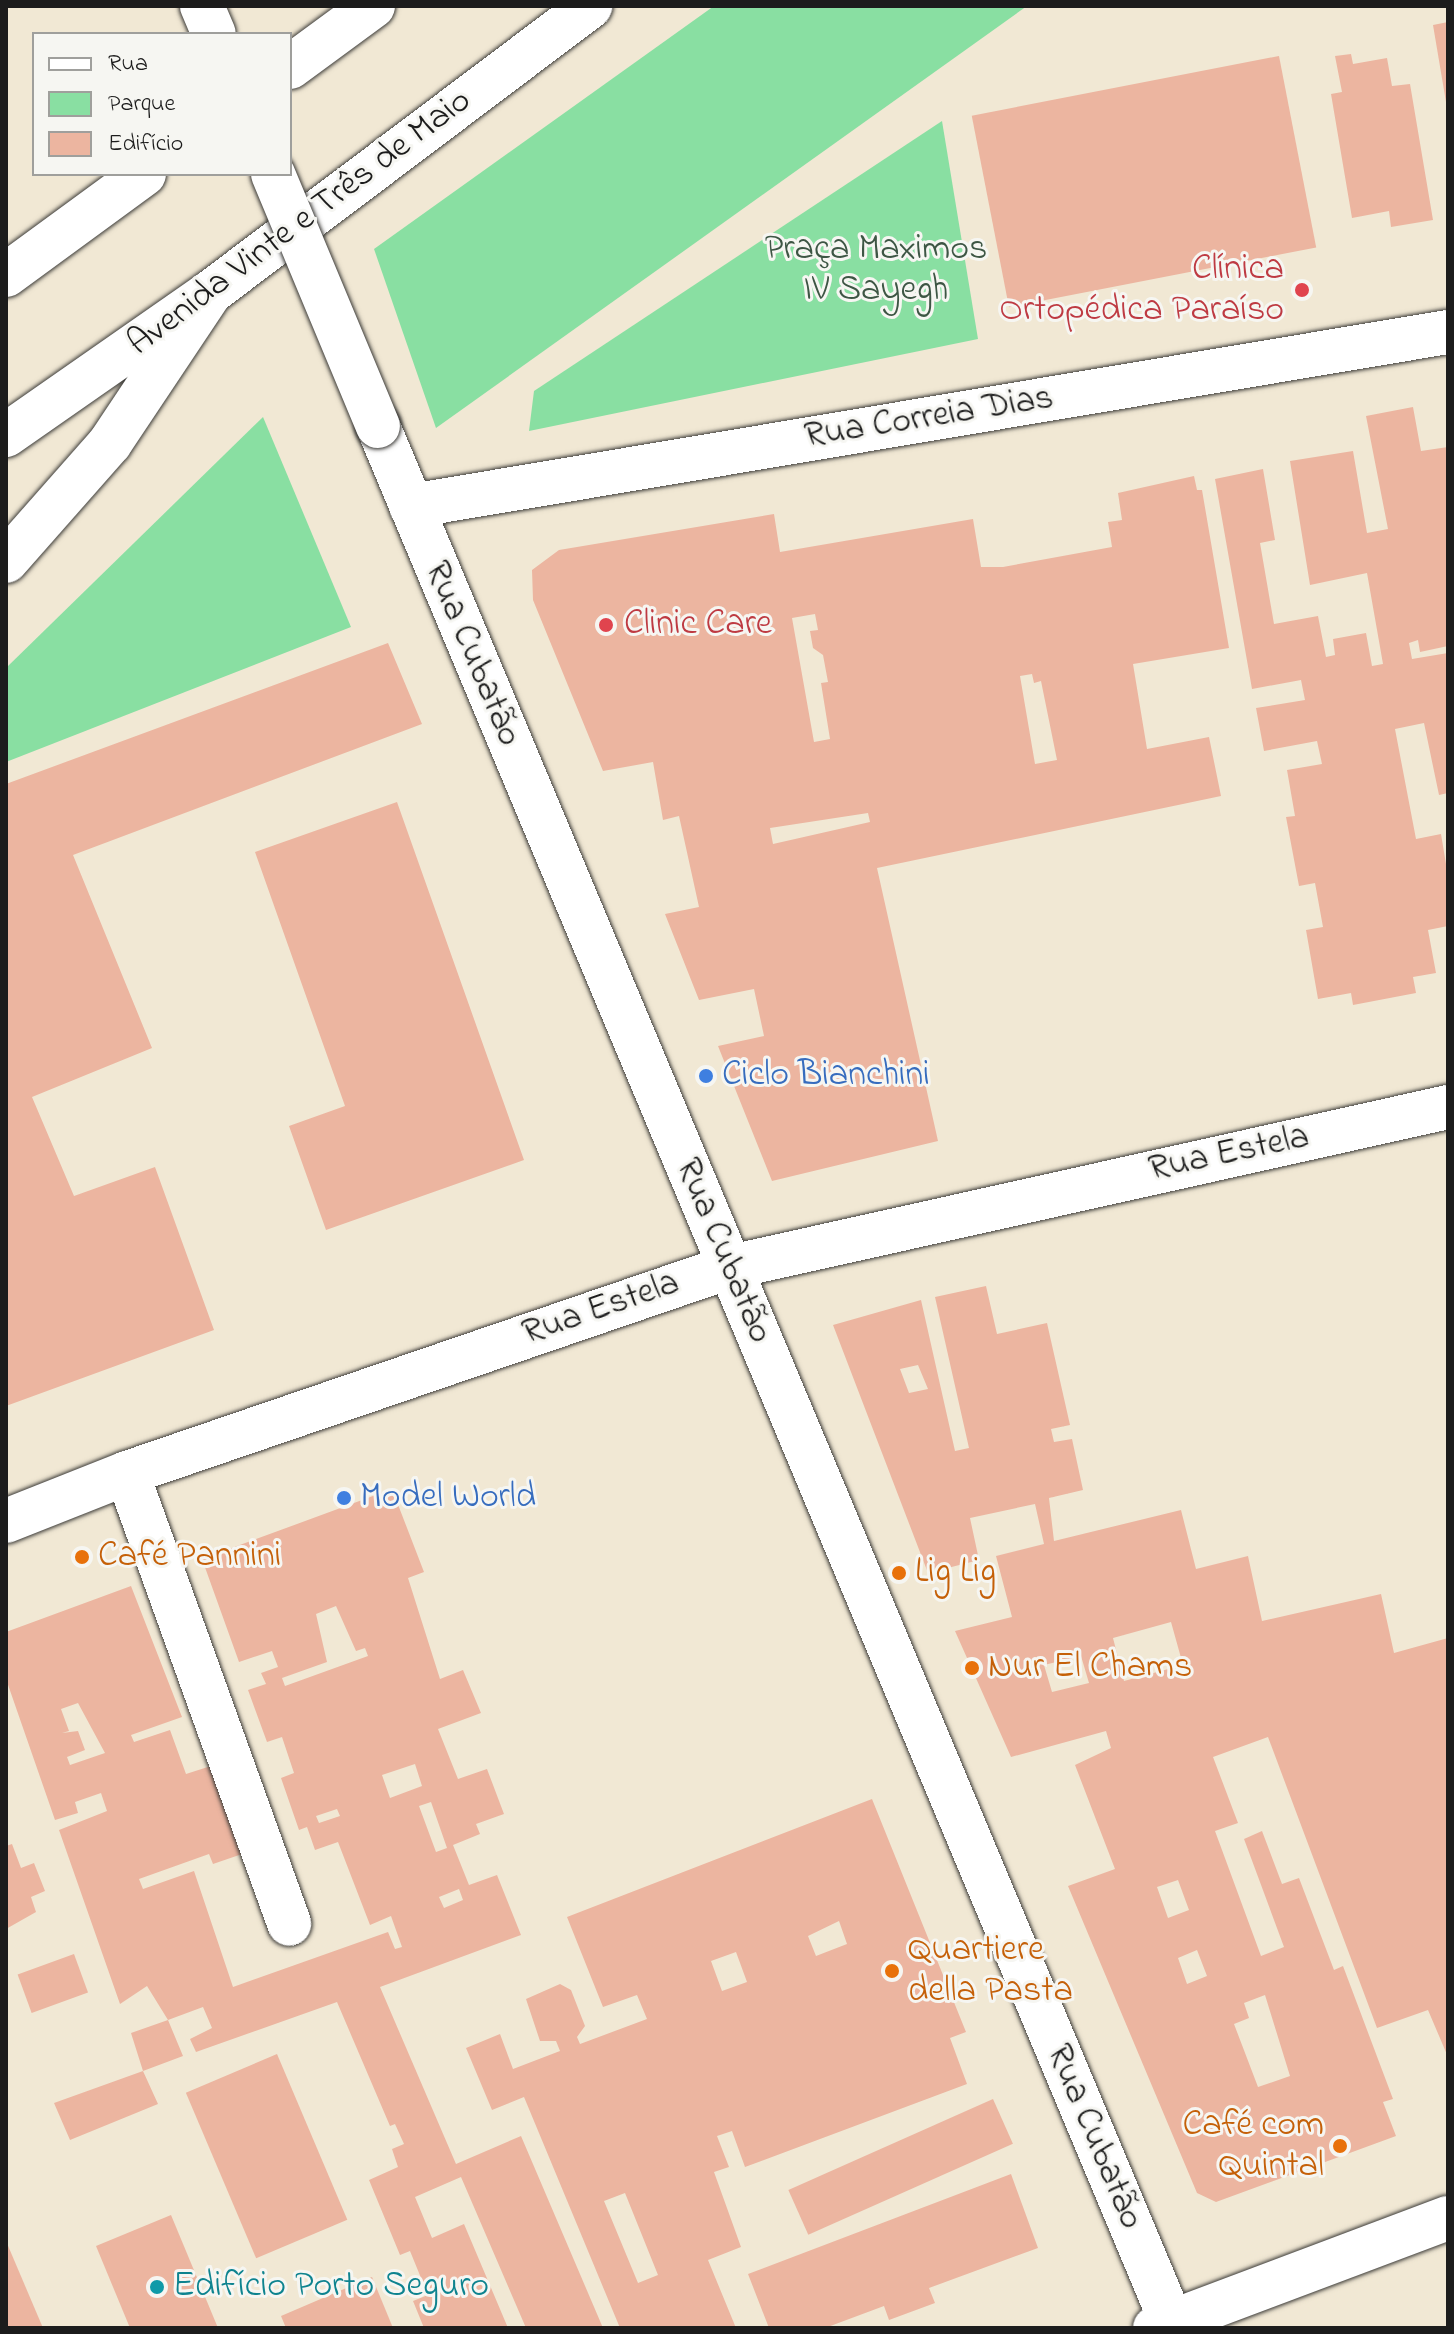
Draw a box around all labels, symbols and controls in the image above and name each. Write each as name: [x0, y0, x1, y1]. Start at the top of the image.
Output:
legend: [32, 32, 292, 176]
text: Rua: [108, 47, 148, 82]
street label: Avenida Vinte e Três de Maio: [120, 80, 480, 366]
text: Parque: [108, 87, 175, 122]
text: Edifício: [108, 127, 183, 162]
park label: Praça Maximos IV Sayegh: [765, 227, 987, 312]
place label: Clínica Ortopédica Paraíso: [999, 247, 1284, 332]
marker: Clínica Ortopédica Paraíso: [1291, 279, 1313, 301]
street label: Rua Correia Dias: [801, 377, 1057, 459]
street label: Rua Cubatão: [414, 555, 530, 753]
place label: Clinic Care: [624, 603, 772, 647]
marker: Clinic Care: [595, 614, 617, 636]
place label: Ciclo Bianchini: [722, 1054, 930, 1098]
marker: Ciclo Bianchini: [697, 1067, 715, 1085]
street label: Rua Estela: [1145, 1116, 1313, 1192]
street label: Rua Cubatão: [665, 1152, 781, 1350]
street label: Rua Estela: [517, 1262, 685, 1356]
place label: Model World: [360, 1476, 536, 1520]
marker: Model World: [335, 1489, 353, 1507]
place label: Café Pannini: [98, 1535, 281, 1579]
marker: Café Pannini: [73, 1548, 91, 1566]
place label: Lig Lig: [915, 1551, 996, 1595]
marker: Lig Lig: [890, 1564, 908, 1582]
place label: Nur El Chams: [988, 1646, 1192, 1690]
marker: Nur El Chams: [963, 1659, 981, 1677]
place label: Quartiere della Pasta: [908, 1928, 1073, 2013]
marker: Quartiere della Pasta: [883, 1962, 901, 1980]
street label: Rua Cubatão: [1036, 2038, 1152, 2236]
place label: Café com Quintal: [1182, 2103, 1324, 2188]
marker: Café com Quintal: [1331, 2137, 1349, 2155]
place label: Edifício Porto Seguro: [173, 2265, 489, 2309]
marker: Edifício Porto Seguro: [148, 2278, 166, 2296]

